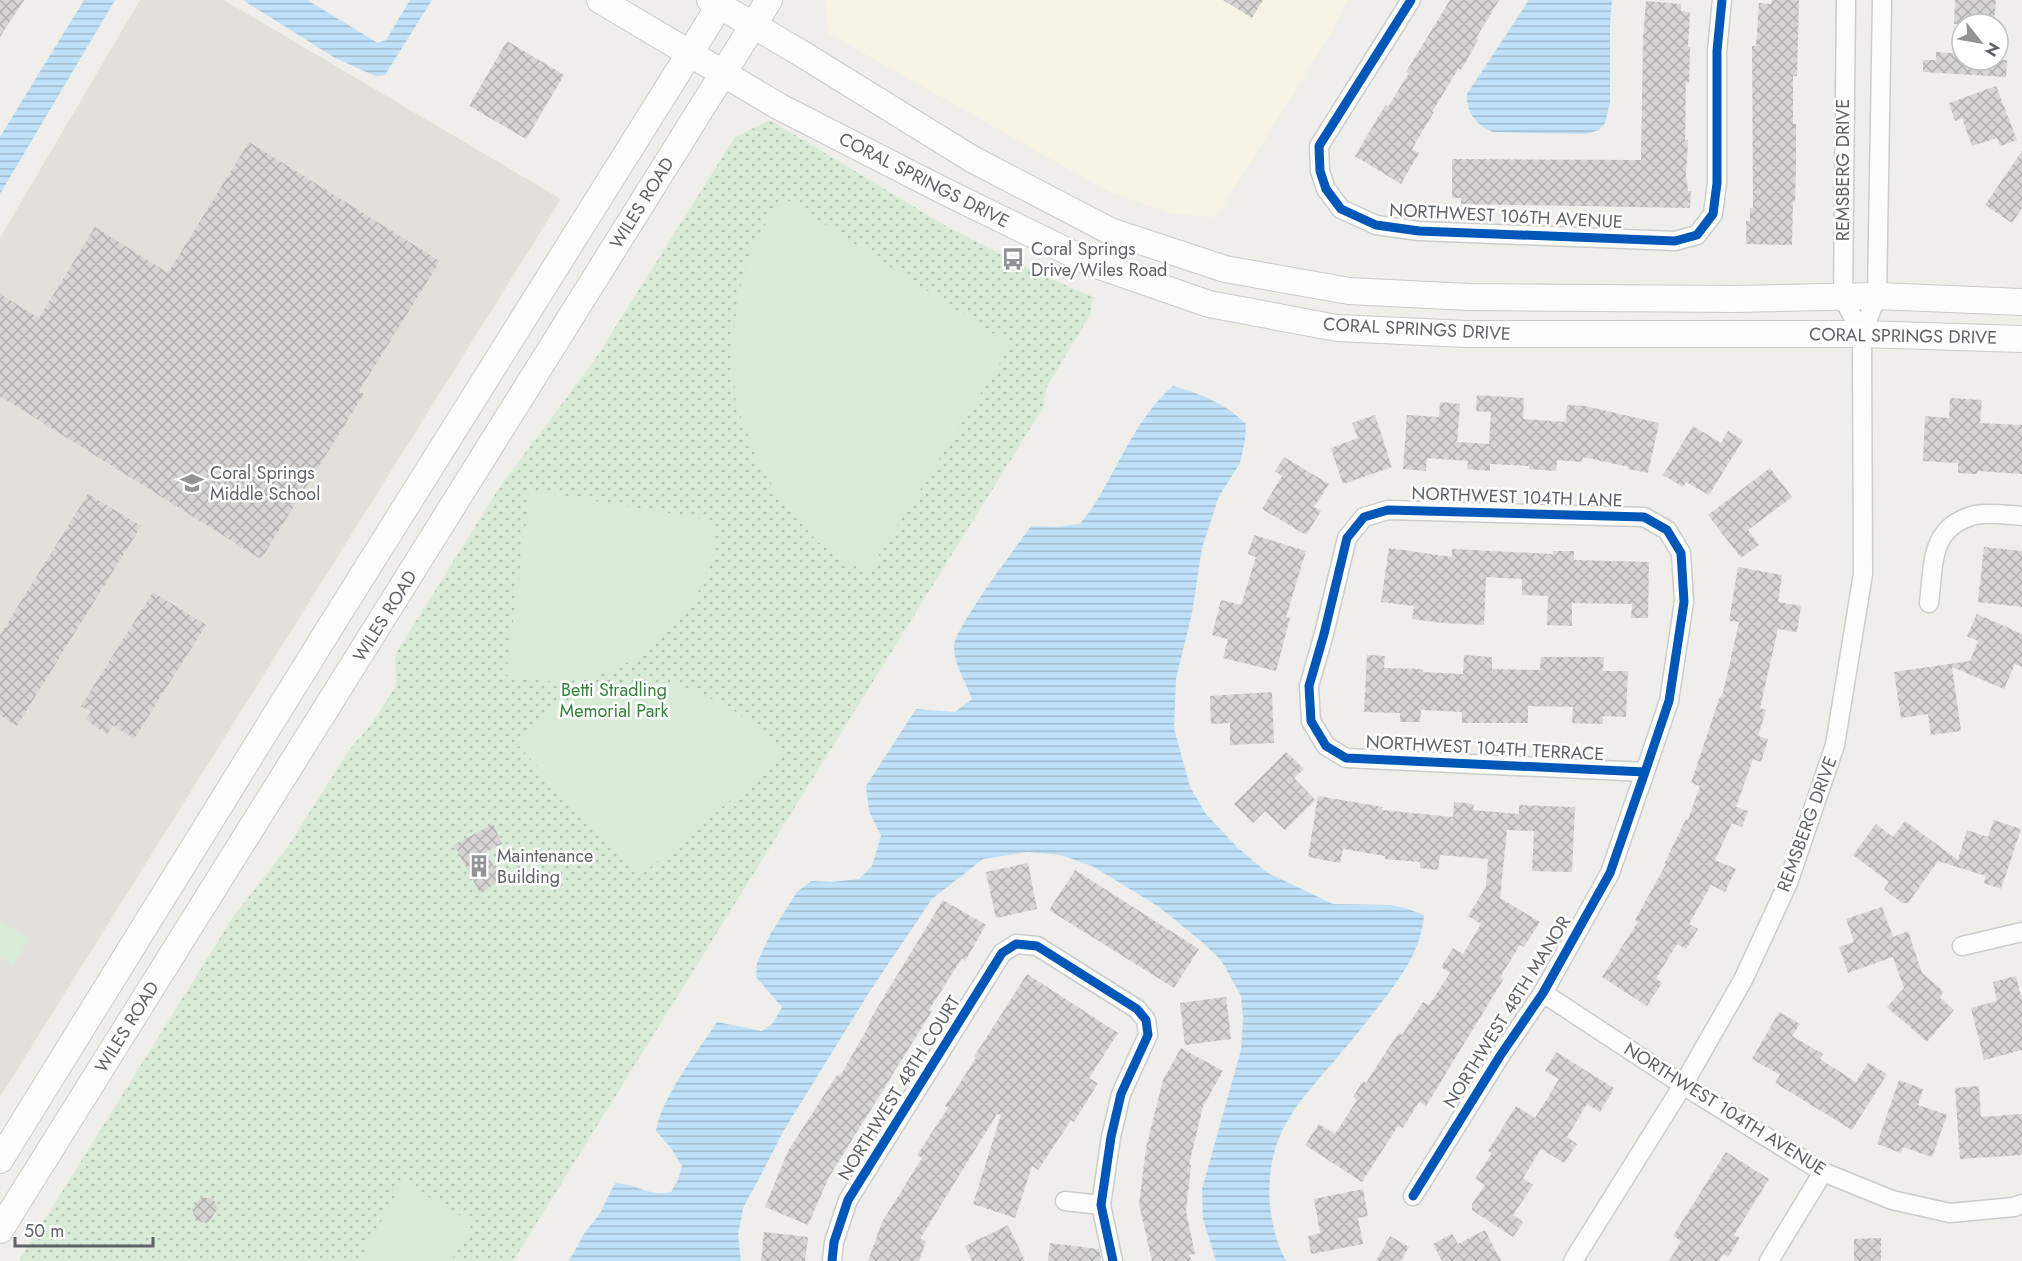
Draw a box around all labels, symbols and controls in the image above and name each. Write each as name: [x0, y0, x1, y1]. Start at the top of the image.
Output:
north arrow: [1950, 12, 2010, 72]
text: N: [1979, 38, 2006, 61]
street label: REMSBERG DRIVE: [1830, 99, 1856, 241]
street label: CORAL SPRINGS DRIVE: [834, 126, 1014, 234]
street label: WILES ROAD: [604, 152, 680, 254]
street label: NORTHWEST 106TH AVENUE: [1389, 197, 1623, 235]
place label: Coral Springs Drive/Wiles Road: [1031, 236, 1167, 283]
bus stop icon: Coral Springs Drive/Wiles Road: [1000, 246, 1026, 272]
street label: CORAL SPRINGS DRIVE: [1322, 311, 1512, 347]
street label: CORAL SPRINGS DRIVE: [1809, 321, 1997, 351]
place label: Coral Springs Middle School: [210, 460, 320, 507]
school or university icon: Coral Springs Middle School: [179, 470, 205, 496]
street label: NORTHWEST 104TH LANE: [1411, 480, 1623, 514]
street label: WILES ROAD: [347, 565, 423, 667]
park label: Betti Stradling Memorial Park: [560, 677, 668, 724]
street label: NORTHWEST 104TH TERRACE: [1365, 729, 1605, 767]
street label: REMSBERG DRIVE: [1770, 753, 1844, 895]
place label: Maintenance Building: [497, 843, 593, 890]
building icon: Maintenance Building: [466, 853, 492, 879]
street label: NORTHWEST 48TH MANOR: [1437, 911, 1577, 1113]
street label: WILES ROAD: [89, 976, 165, 1078]
street label: NORTHWEST 48TH COURT: [831, 990, 967, 1185]
street label: NORTHWEST 104TH AVENUE: [1619, 1036, 1831, 1182]
scale bar: [15, 1210, 153, 1248]
text: 50 m: [24, 1218, 64, 1244]

